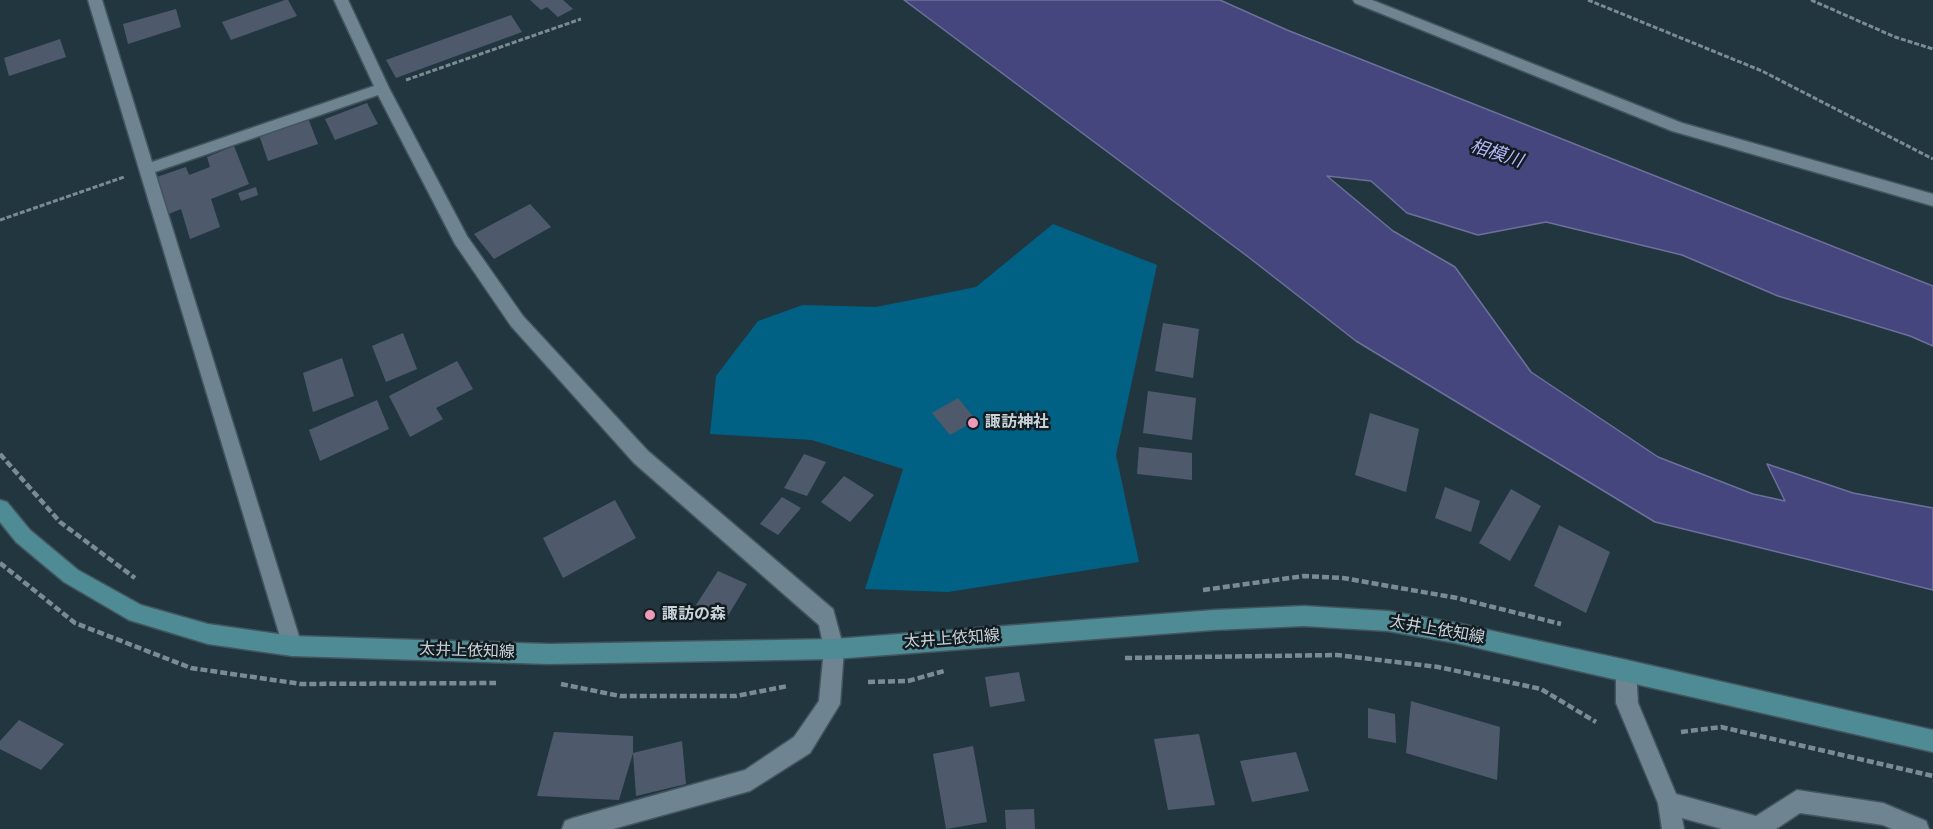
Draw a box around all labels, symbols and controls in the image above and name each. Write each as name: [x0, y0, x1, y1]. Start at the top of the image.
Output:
water label: 相模川: [1467, 136, 1525, 174]
place label: 諏訪神社: [985, 413, 1049, 433]
marker: 諏訪神社: [966, 416, 980, 430]
place label: 諏訪の森: [662, 605, 726, 625]
marker: 諏訪の森: [643, 608, 657, 622]
street label: 太井上依知線: [1388, 613, 1486, 649]
street label: 太井上依知線: [903, 627, 1001, 653]
street label: 太井上依知線: [419, 641, 515, 663]

